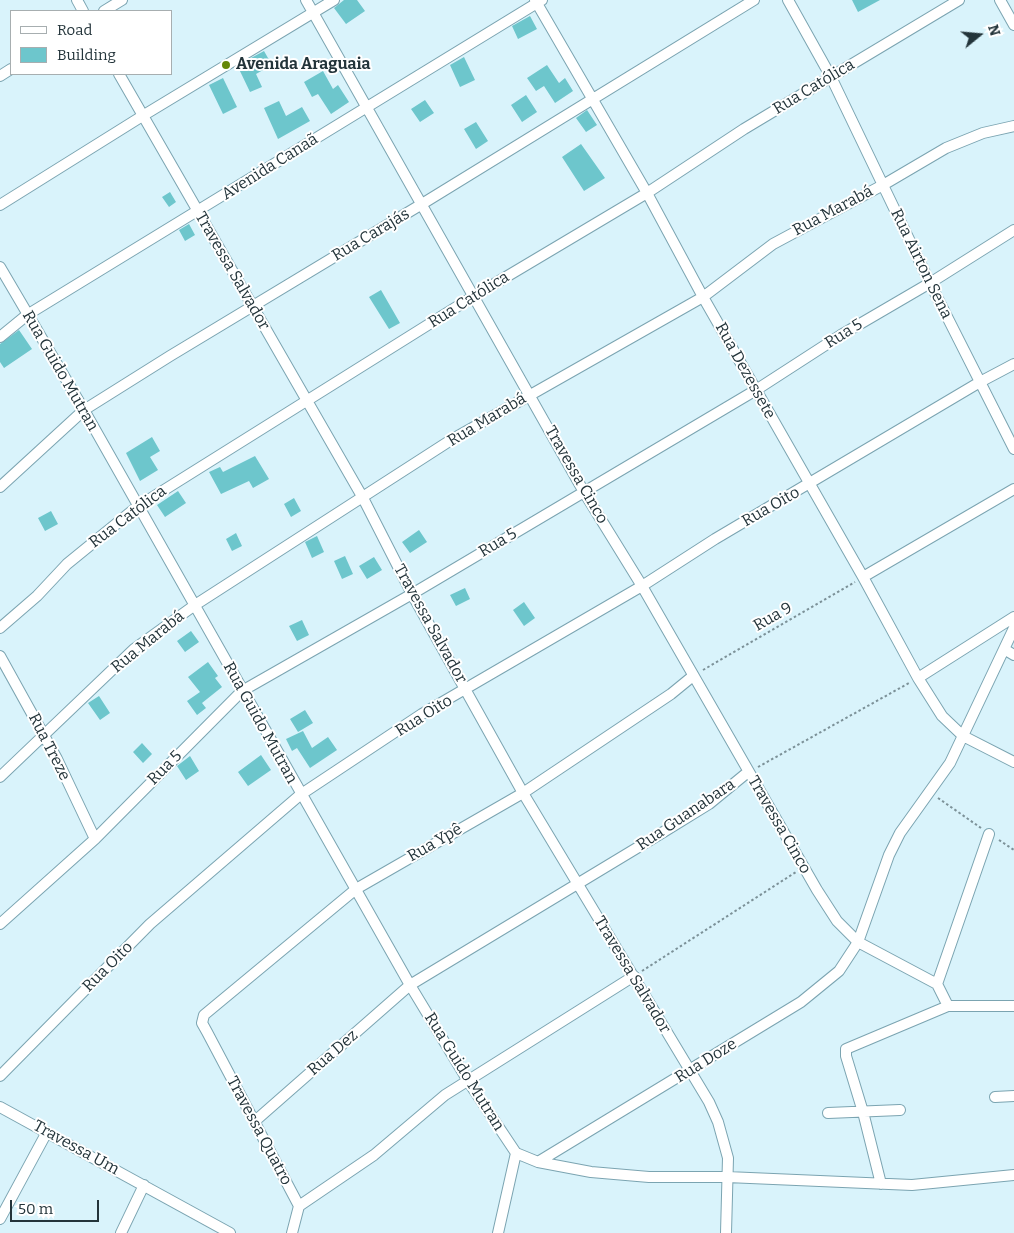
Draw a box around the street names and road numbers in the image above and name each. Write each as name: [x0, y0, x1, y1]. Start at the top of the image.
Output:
street label: Rua Católica: [770, 55, 858, 119]
street label: Avenida Canaã: [218, 130, 322, 204]
street label: Rua Marabá: [790, 182, 876, 240]
street label: Rua Carajás: [329, 204, 413, 266]
street label: Rua Airton Sena: [886, 206, 956, 322]
street label: Travessa Salvador: [190, 209, 274, 333]
street label: Rua Católica: [425, 268, 513, 332]
street label: Rua Guido Mutran: [18, 307, 102, 435]
street label: Rua 5: [822, 315, 866, 353]
street label: Rua Dezessete: [711, 320, 779, 422]
street label: Rua Marabá: [444, 389, 530, 451]
street label: Travessa Cinco: [540, 423, 612, 527]
street label: Rua Católica: [86, 482, 170, 552]
street label: Rua Oito: [739, 483, 803, 531]
street label: Rua 5: [476, 524, 520, 562]
street label: Travessa Salvador: [389, 561, 471, 687]
street label: Rua 9: [750, 598, 796, 636]
street label: Rua Marabá: [108, 607, 188, 677]
street label: Rua Guido Mutran: [219, 659, 301, 787]
street label: Rua Oito: [392, 691, 456, 741]
street label: Rua Treze: [24, 710, 74, 784]
street label: Rua 5: [144, 747, 186, 789]
street label: Travessa Cinco: [743, 773, 815, 877]
street label: Rua Guanabara: [633, 775, 739, 855]
street label: Rua Ypê: [404, 820, 466, 866]
street label: Travessa Salvador: [590, 913, 674, 1037]
street label: Rua Oito: [79, 938, 137, 996]
street label: Rua Guido Mutran: [420, 1009, 508, 1135]
street label: Rua Dez: [304, 1026, 362, 1080]
street label: Rua Doze: [672, 1035, 740, 1087]
street label: Travessa Quatro: [222, 1073, 296, 1189]
street label: Travessa Um: [30, 1117, 122, 1179]

